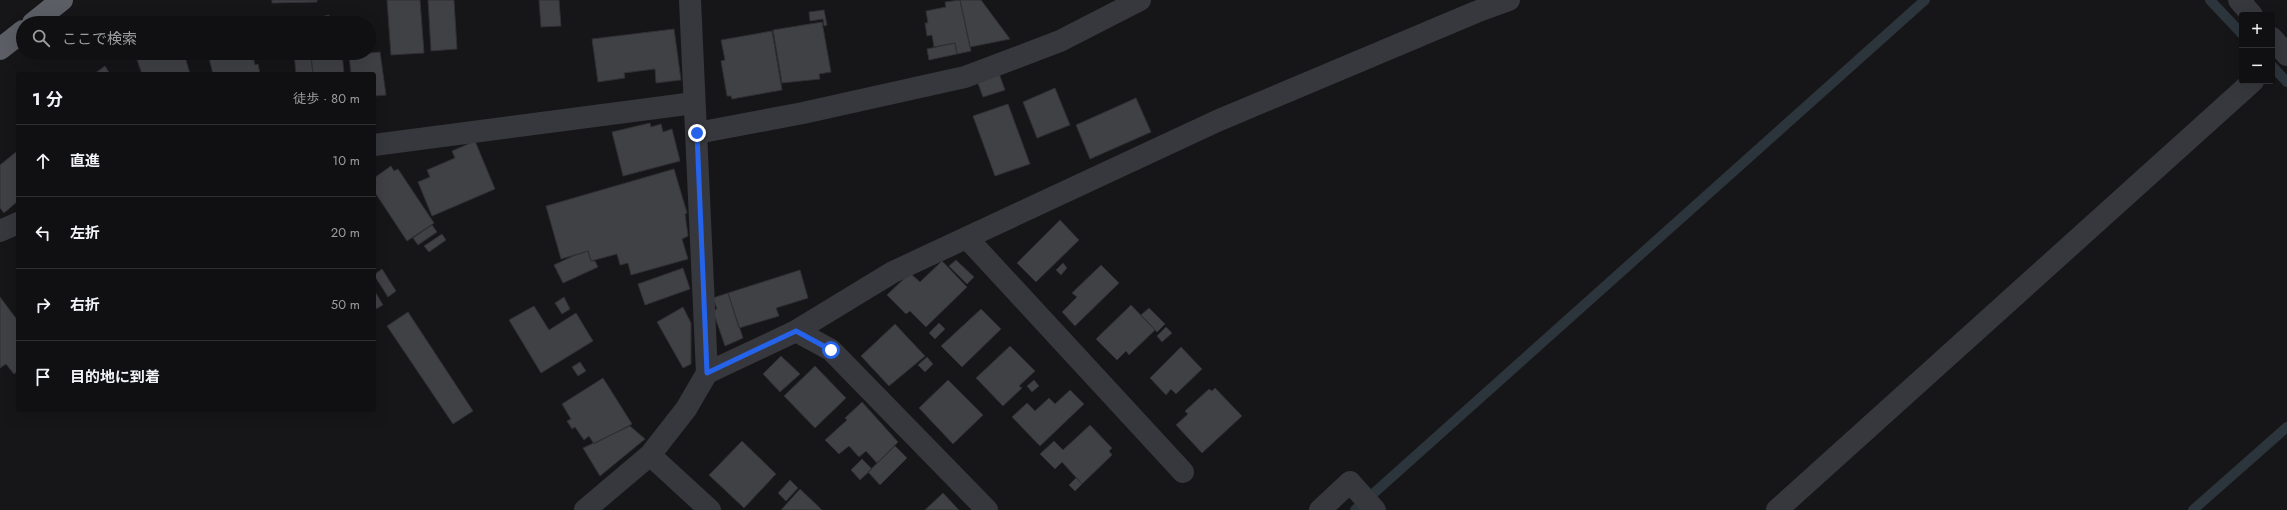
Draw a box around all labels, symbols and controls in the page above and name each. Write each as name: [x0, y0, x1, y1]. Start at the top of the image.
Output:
map controls: [2239, 12, 2275, 84]
button: +: [2239, 12, 2275, 48]
search box: [16, 16, 376, 60]
icon: search: [30, 27, 52, 49]
text: ここで検索: [62, 28, 137, 50]
button: −: [2239, 48, 2275, 84]
text: 1 分: [32, 87, 63, 111]
text: 徒歩 · 80 m: [293, 89, 360, 108]
route end: [688, 124, 706, 142]
icon: ahead: [32, 150, 54, 172]
text: 直進: [70, 150, 100, 172]
text: 10 m: [332, 151, 360, 170]
icon: left: [32, 222, 54, 244]
text: 左折: [70, 222, 100, 244]
text: 20 m: [331, 223, 360, 242]
icon: right: [32, 294, 54, 316]
text: 右折: [70, 294, 100, 316]
text: 50 m: [331, 295, 360, 314]
route start: [822, 341, 840, 359]
icon: arrive: [32, 366, 54, 388]
text: 目的地に到着: [70, 366, 160, 388]

